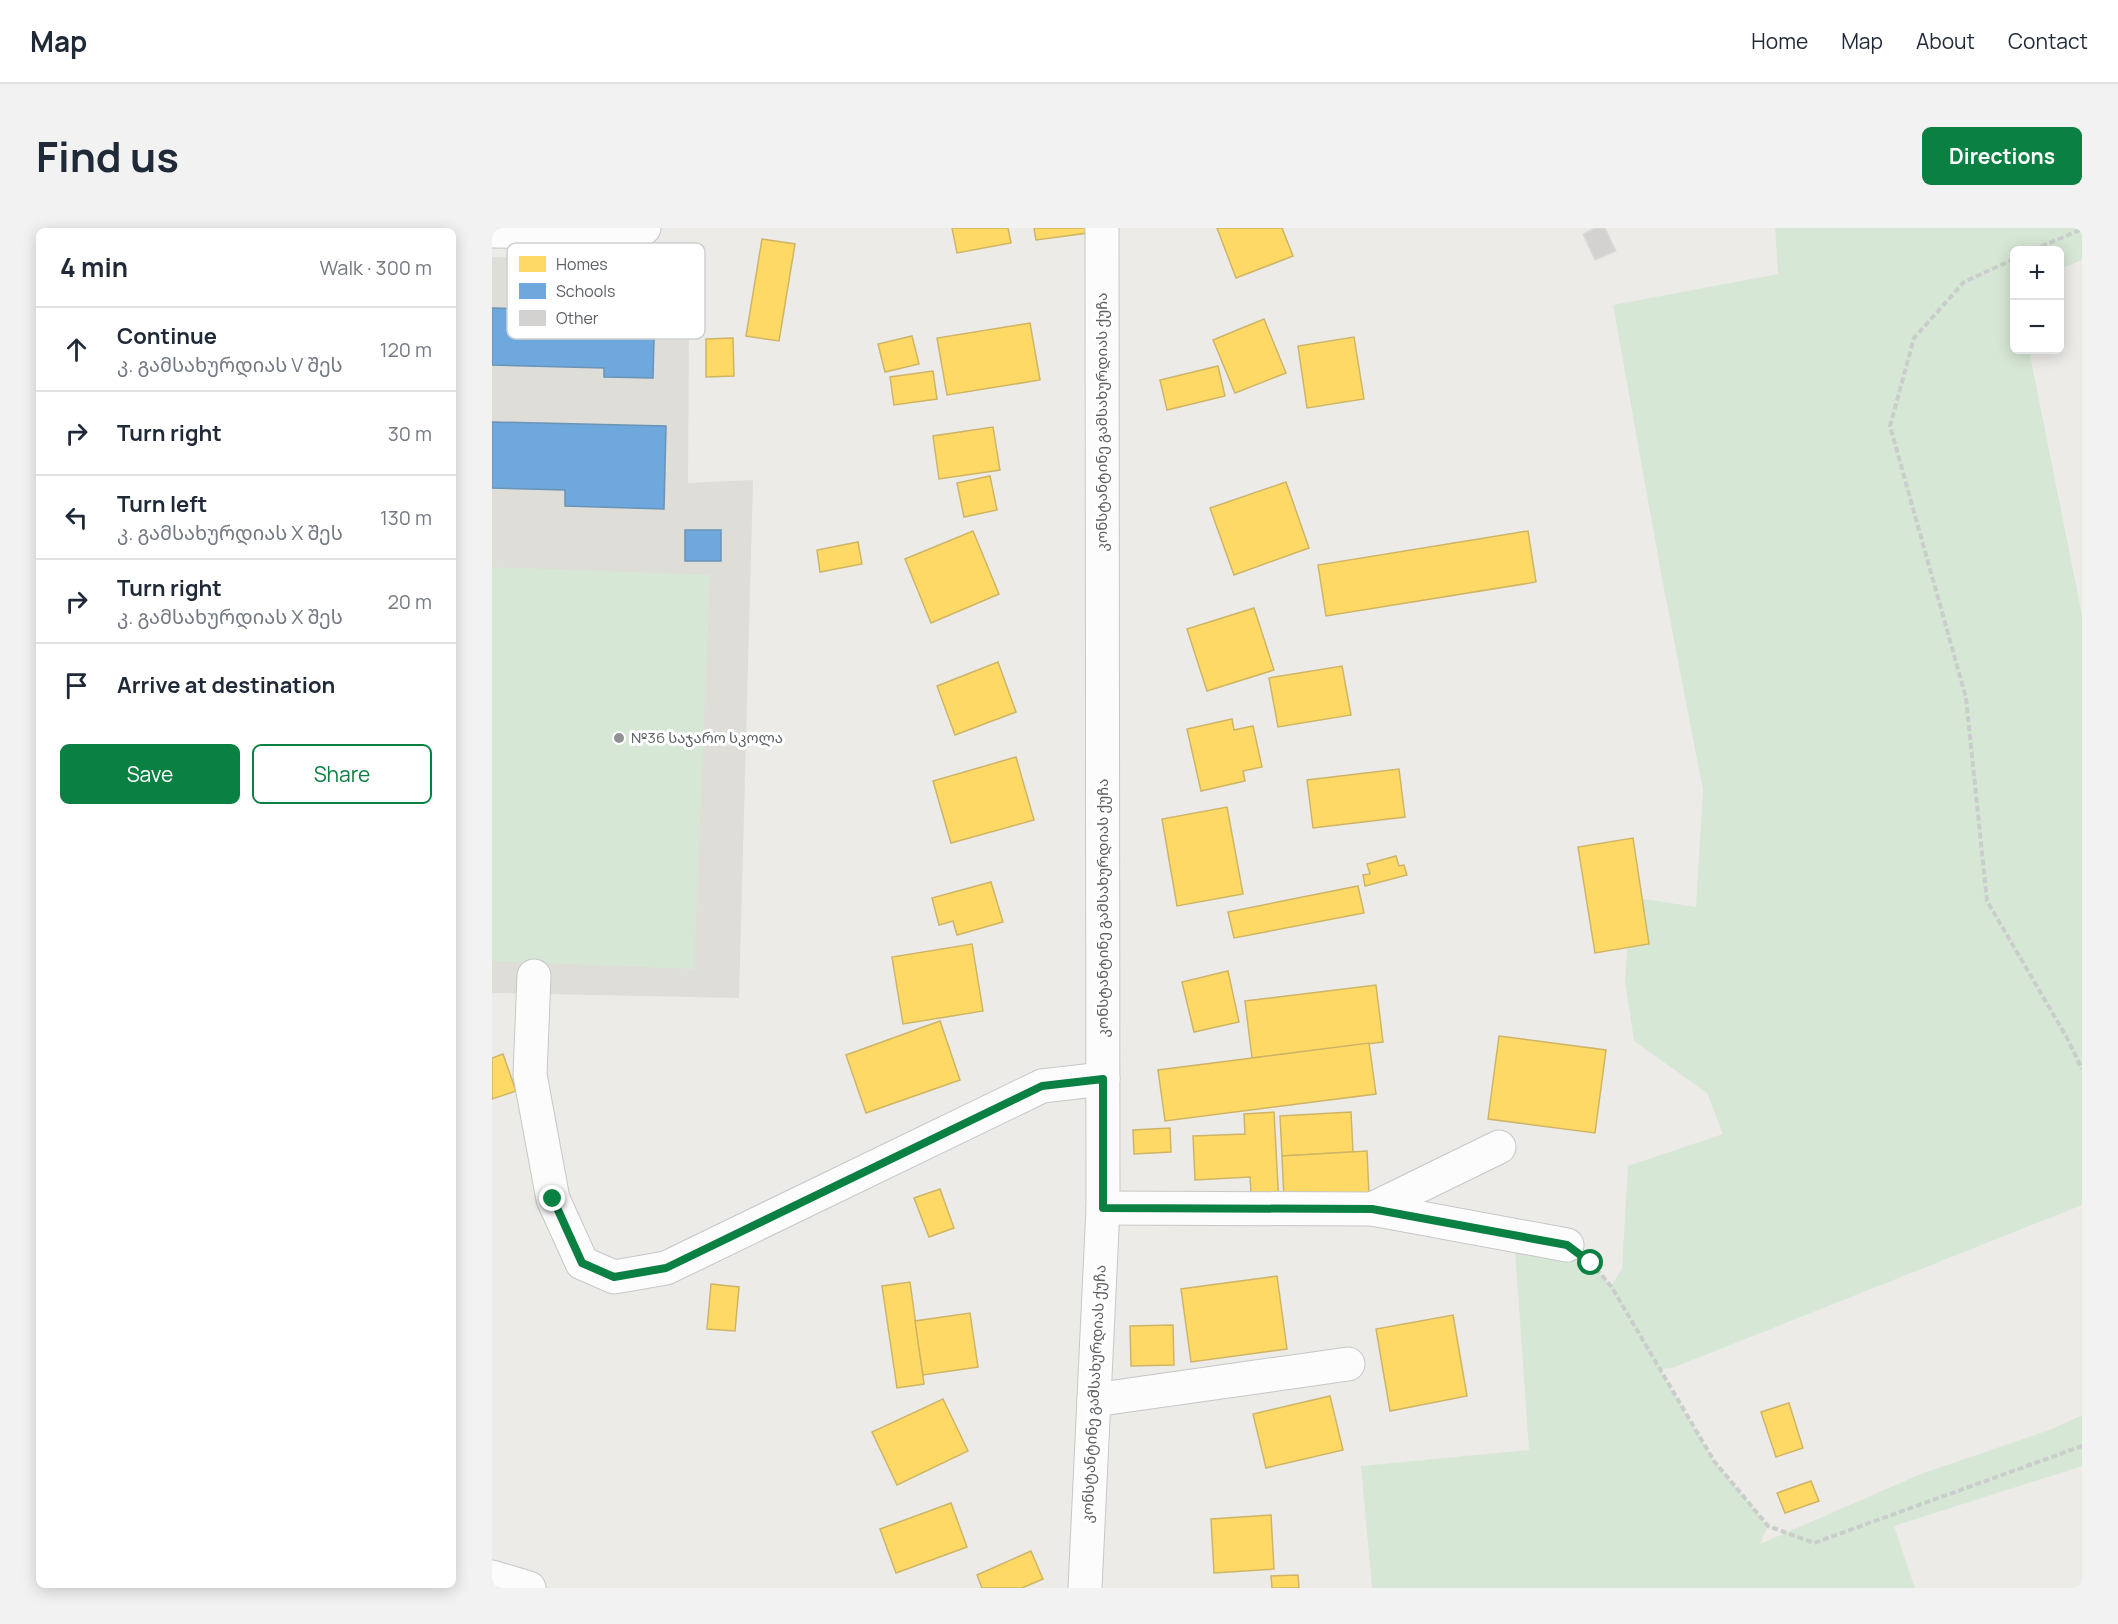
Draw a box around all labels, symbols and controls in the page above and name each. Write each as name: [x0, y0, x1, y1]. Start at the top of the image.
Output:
text: Map: [30, 22, 87, 60]
text: Home: [1751, 27, 1808, 55]
text: Map: [1841, 27, 1883, 55]
text: About: [1916, 27, 1975, 55]
text: Contact: [2008, 27, 2088, 55]
text: Find us: [36, 127, 179, 185]
button: Directions: [1922, 127, 2082, 185]
legend: [507, 243, 705, 339]
map controls: [2010, 246, 2064, 354]
button: +: [2010, 246, 2064, 300]
text: 4 min: [60, 249, 128, 285]
text: Homes: [556, 253, 608, 275]
text: Walk · 300 m: [320, 254, 432, 281]
text: Schools: [556, 280, 615, 302]
street label: კონსტანტინე გამსახურდიას ქუჩა: [1091, 293, 1112, 551]
button: −: [2010, 300, 2064, 354]
text: Other: [556, 307, 599, 329]
text: Continue: [117, 321, 217, 351]
icon: ahead: [60, 333, 93, 366]
text: 120 m: [380, 336, 432, 363]
text: კ. გამსახურდიას V შეს: [117, 351, 343, 378]
icon: right: [60, 417, 93, 450]
text: Turn right: [117, 418, 222, 448]
text: 30 m: [388, 420, 432, 447]
text: Turn left: [117, 489, 207, 519]
icon: left: [60, 501, 93, 534]
text: 130 m: [380, 504, 432, 531]
text: კ. გამსახურდიას X შეს: [117, 519, 343, 546]
text: Turn right: [117, 573, 222, 603]
icon: right: [60, 585, 93, 618]
text: 20 m: [387, 588, 432, 615]
text: კ. გამსახურდიას X შეს: [117, 603, 343, 630]
icon: arrive: [60, 669, 93, 702]
text: Arrive at destination: [117, 670, 335, 700]
place label: №36 საჯარო სკოლა: [631, 727, 783, 748]
marker: №36 საჯარო სკოლა: [612, 731, 626, 745]
button: Save: [60, 744, 240, 804]
button: Share: [252, 744, 432, 804]
street label: კონსტანტინე გამსახურდიას ქუჩა: [1092, 779, 1113, 1037]
route end: [539, 1185, 565, 1211]
route start: [1577, 1249, 1603, 1275]
street label: კონსტანტინე გამსახურდიას ქუჩა: [1076, 1264, 1111, 1524]

